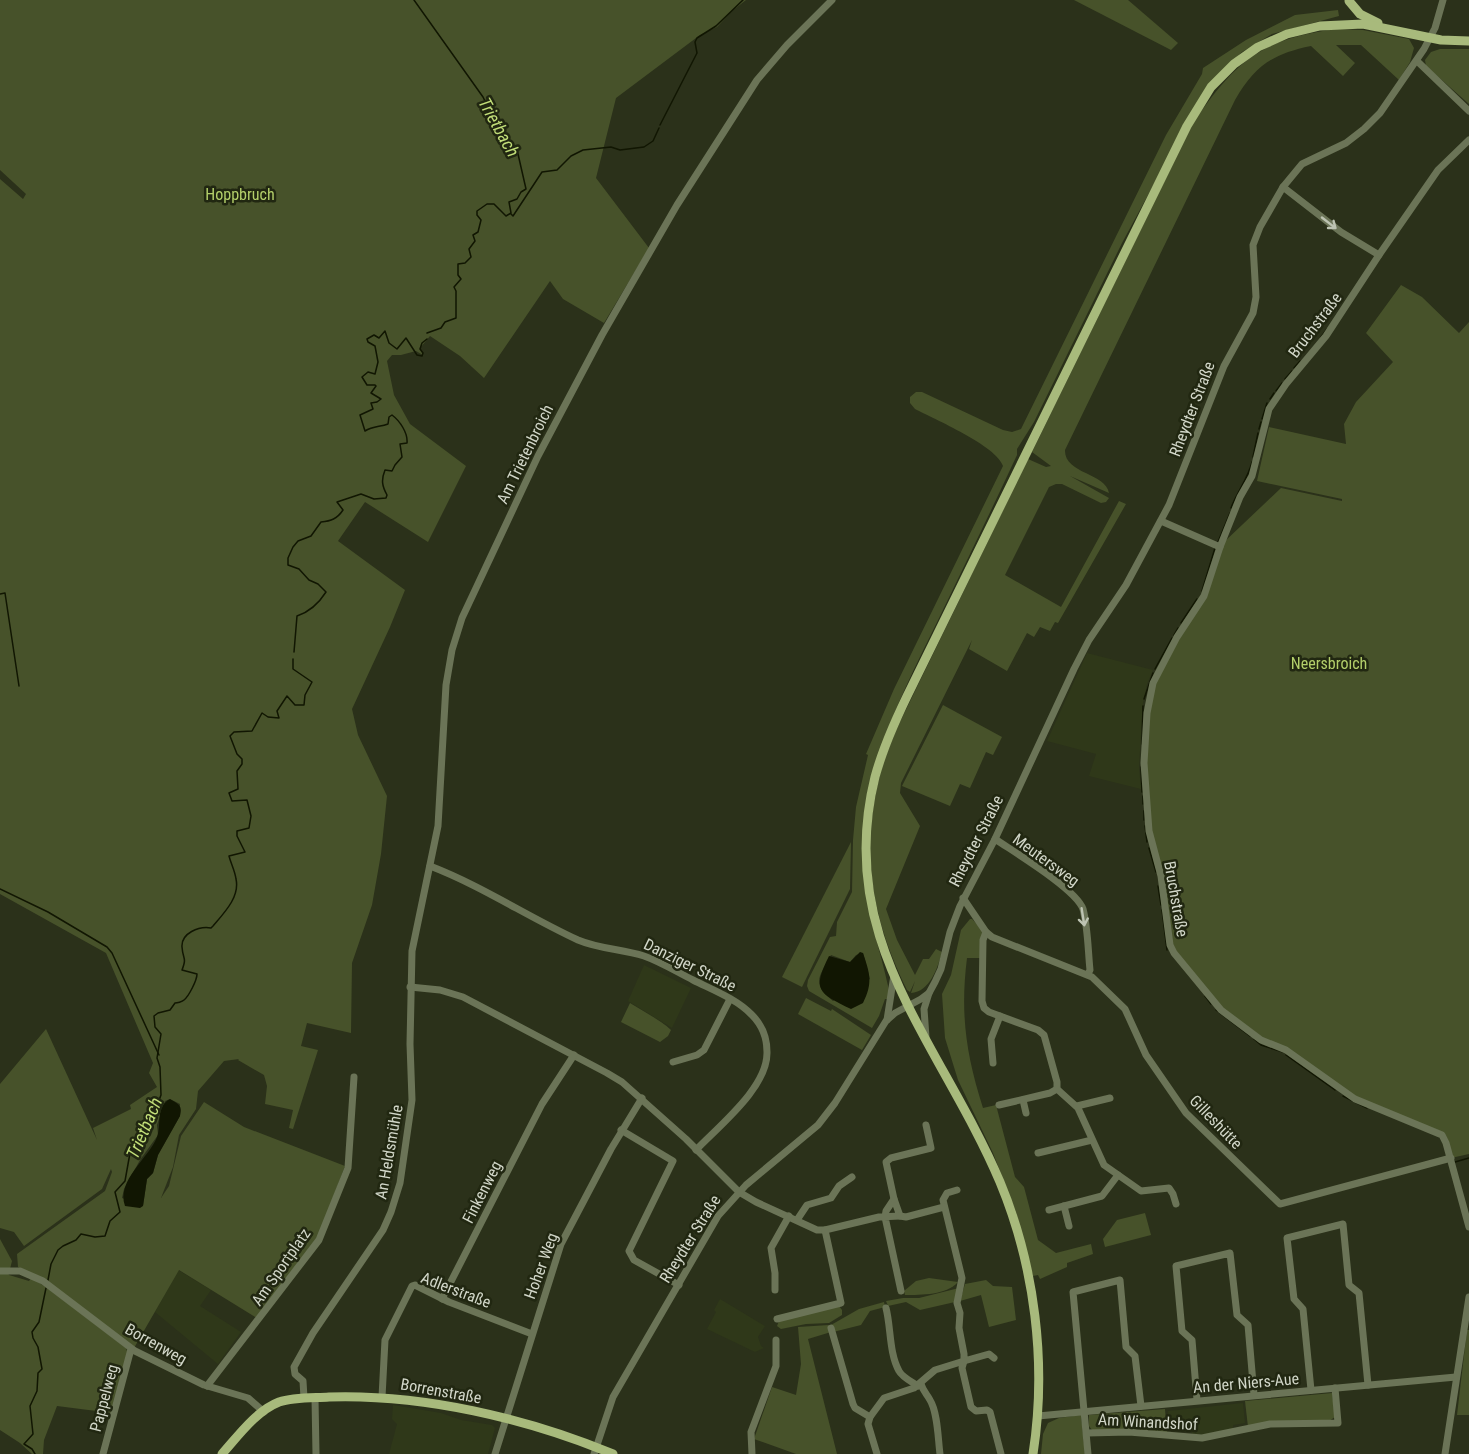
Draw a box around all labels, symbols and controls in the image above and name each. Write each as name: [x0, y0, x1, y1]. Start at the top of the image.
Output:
water label: Trietbach: [474, 94, 524, 160]
park label: Hoppbruch: [205, 185, 275, 204]
one-way arrow: [1321, 216, 1337, 229]
street label: Bruchstraße: [1284, 289, 1346, 361]
street label: Rheydter Straße: [1165, 359, 1219, 459]
street label: Am Trietenbroich: [493, 401, 557, 507]
park label: Neersbroich: [1291, 654, 1367, 673]
street label: Rheydter Straße: [945, 792, 1007, 890]
street label: Meutersweg: [1009, 830, 1083, 890]
street label: Bruchstraße: [1160, 860, 1192, 938]
one-way arrow: [1078, 907, 1089, 927]
street label: Danziger Straße: [641, 934, 739, 996]
street label: Gilleshütte: [1186, 1091, 1246, 1153]
water label: Trietbach: [122, 1094, 166, 1162]
street label: An Heldsmühle: [371, 1103, 407, 1201]
street label: Finkenweg: [458, 1158, 506, 1226]
street label: Rheydter Straße: [655, 1192, 725, 1286]
street label: Am Sportplatz: [247, 1225, 315, 1309]
street label: Hoher Weg: [520, 1230, 562, 1302]
street label: Adlerstraße: [418, 1268, 494, 1312]
street label: Borrenweg: [122, 1319, 190, 1369]
street label: Pappelweg: [86, 1362, 122, 1434]
street label: An der Niers-Aue: [1192, 1369, 1300, 1397]
street label: Borrenstraße: [399, 1375, 483, 1407]
street label: Am Winandshof: [1098, 1410, 1198, 1434]

